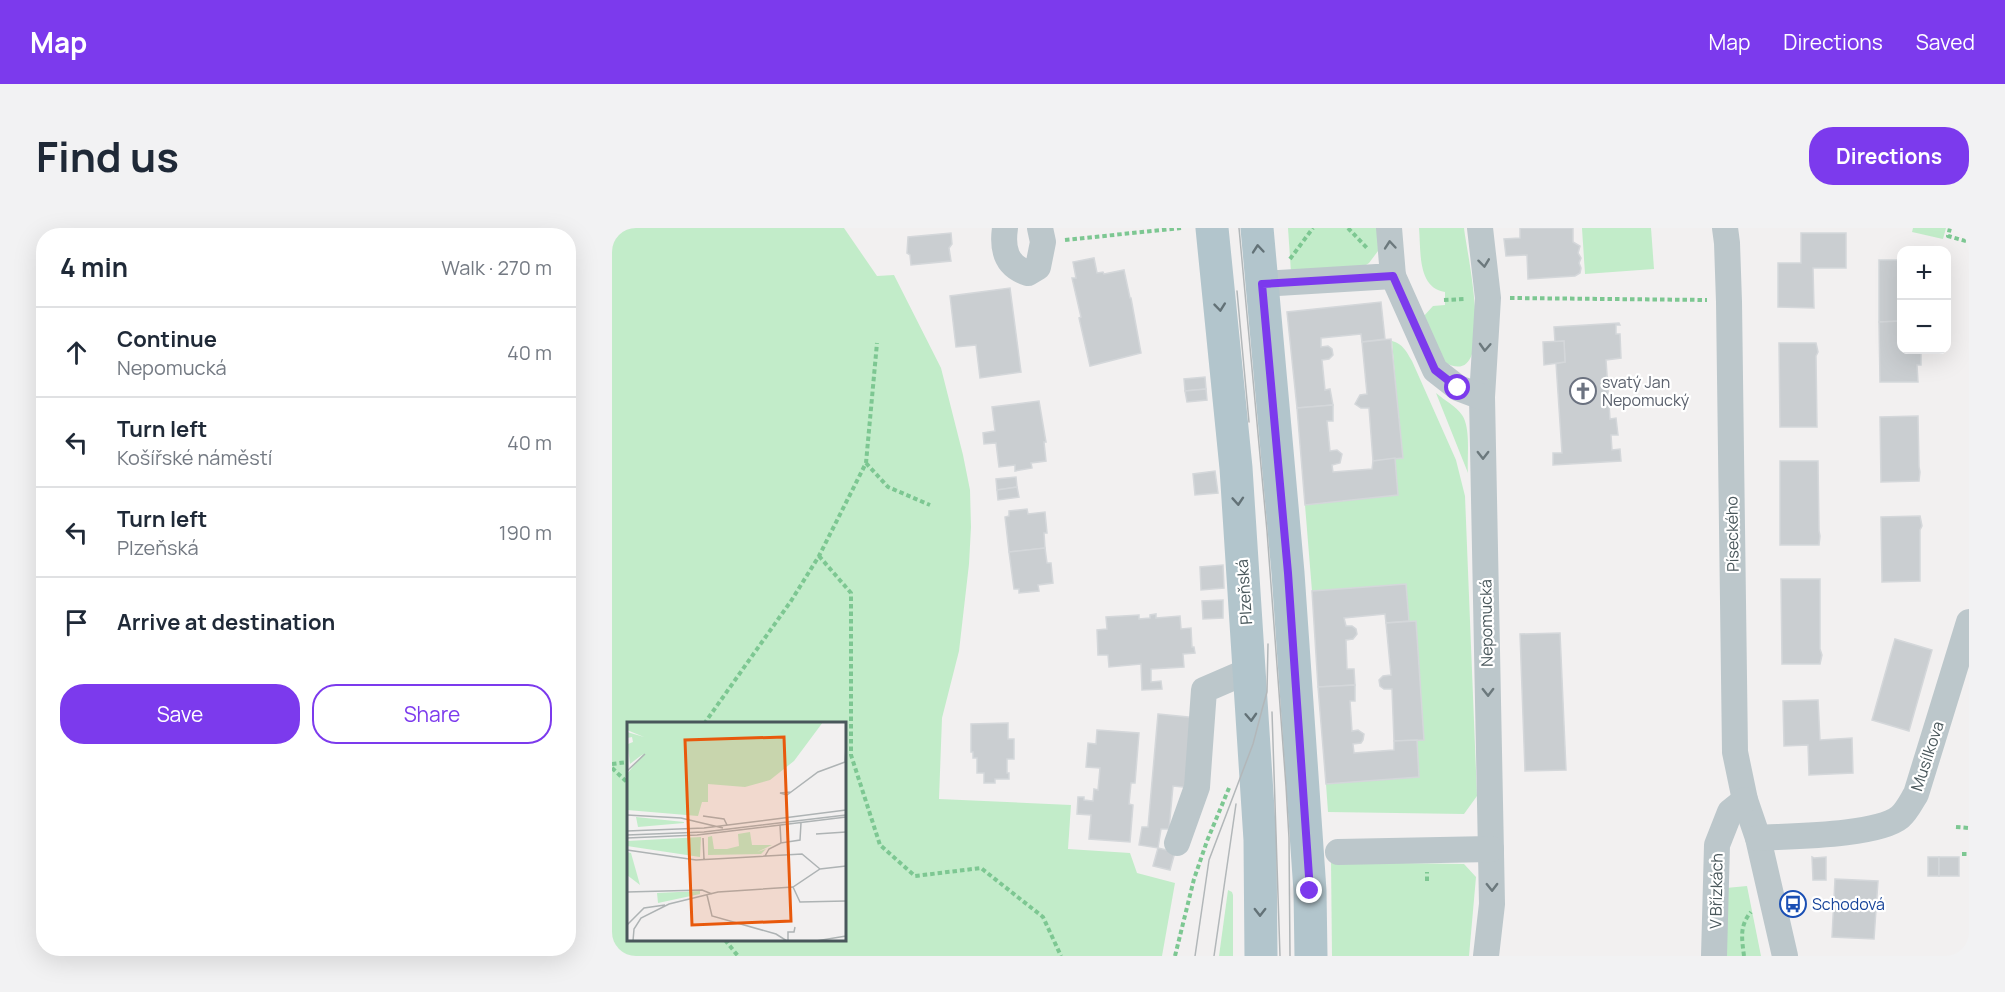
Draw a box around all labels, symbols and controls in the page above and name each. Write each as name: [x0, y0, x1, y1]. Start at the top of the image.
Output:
text: Map: [30, 23, 87, 61]
text: Map: [1709, 28, 1750, 56]
text: Directions: [1783, 28, 1883, 56]
text: Saved: [1916, 28, 1975, 56]
text: Find us: [36, 127, 179, 185]
button: Directions: [1809, 127, 1969, 185]
one-way arrow: [1384, 240, 1397, 250]
one-way arrow: [1252, 244, 1265, 253]
map controls: [1897, 246, 1951, 354]
button: +: [1897, 246, 1951, 300]
text: 4 min: [60, 249, 128, 285]
text: Walk · 270 m: [441, 254, 552, 281]
one-way arrow: [1477, 259, 1490, 268]
button: −: [1897, 300, 1951, 354]
one-way arrow: [1213, 303, 1226, 312]
text: Continue: [117, 324, 217, 354]
icon: ahead: [60, 336, 93, 369]
text: 40 m: [507, 339, 552, 366]
one-way arrow: [1479, 343, 1492, 352]
text: Nepomucká: [117, 354, 227, 381]
place label: svatý Jan Nepomucký: [1602, 371, 1690, 411]
route start: [1444, 374, 1470, 400]
church icon: svatý Jan Nepomucký: [1568, 376, 1598, 406]
text: Turn left: [117, 414, 207, 444]
icon: left: [60, 426, 93, 459]
text: 40 m: [507, 429, 552, 456]
text: Košířské náměstí: [117, 444, 272, 471]
one-way arrow: [1477, 451, 1489, 460]
street label: Píseckého: [1720, 496, 1744, 572]
one-way arrow: [1231, 497, 1244, 506]
text: Turn left: [117, 504, 207, 534]
icon: left: [60, 516, 93, 549]
text: 190 m: [499, 519, 552, 546]
text: Plzeňská: [117, 534, 199, 561]
street label: Plzeňská: [1231, 559, 1257, 625]
street label: Nepomucká: [1474, 579, 1498, 667]
icon: arrive: [60, 606, 93, 639]
text: Arrive at destination: [117, 607, 335, 637]
button: Save: [60, 684, 300, 744]
button: Share: [312, 684, 552, 744]
one-way arrow: [1482, 688, 1494, 697]
one-way arrow: [1244, 712, 1257, 721]
street label: Musílkova: [1905, 718, 1949, 794]
inset map: [627, 722, 846, 941]
street label: V Břízkách: [1704, 853, 1728, 929]
route end: [1296, 877, 1322, 903]
one-way arrow: [1486, 883, 1498, 892]
bus stop icon: Schodová: [1778, 889, 1808, 919]
place label: Schodová: [1812, 893, 1885, 915]
one-way arrow: [1254, 907, 1266, 916]

